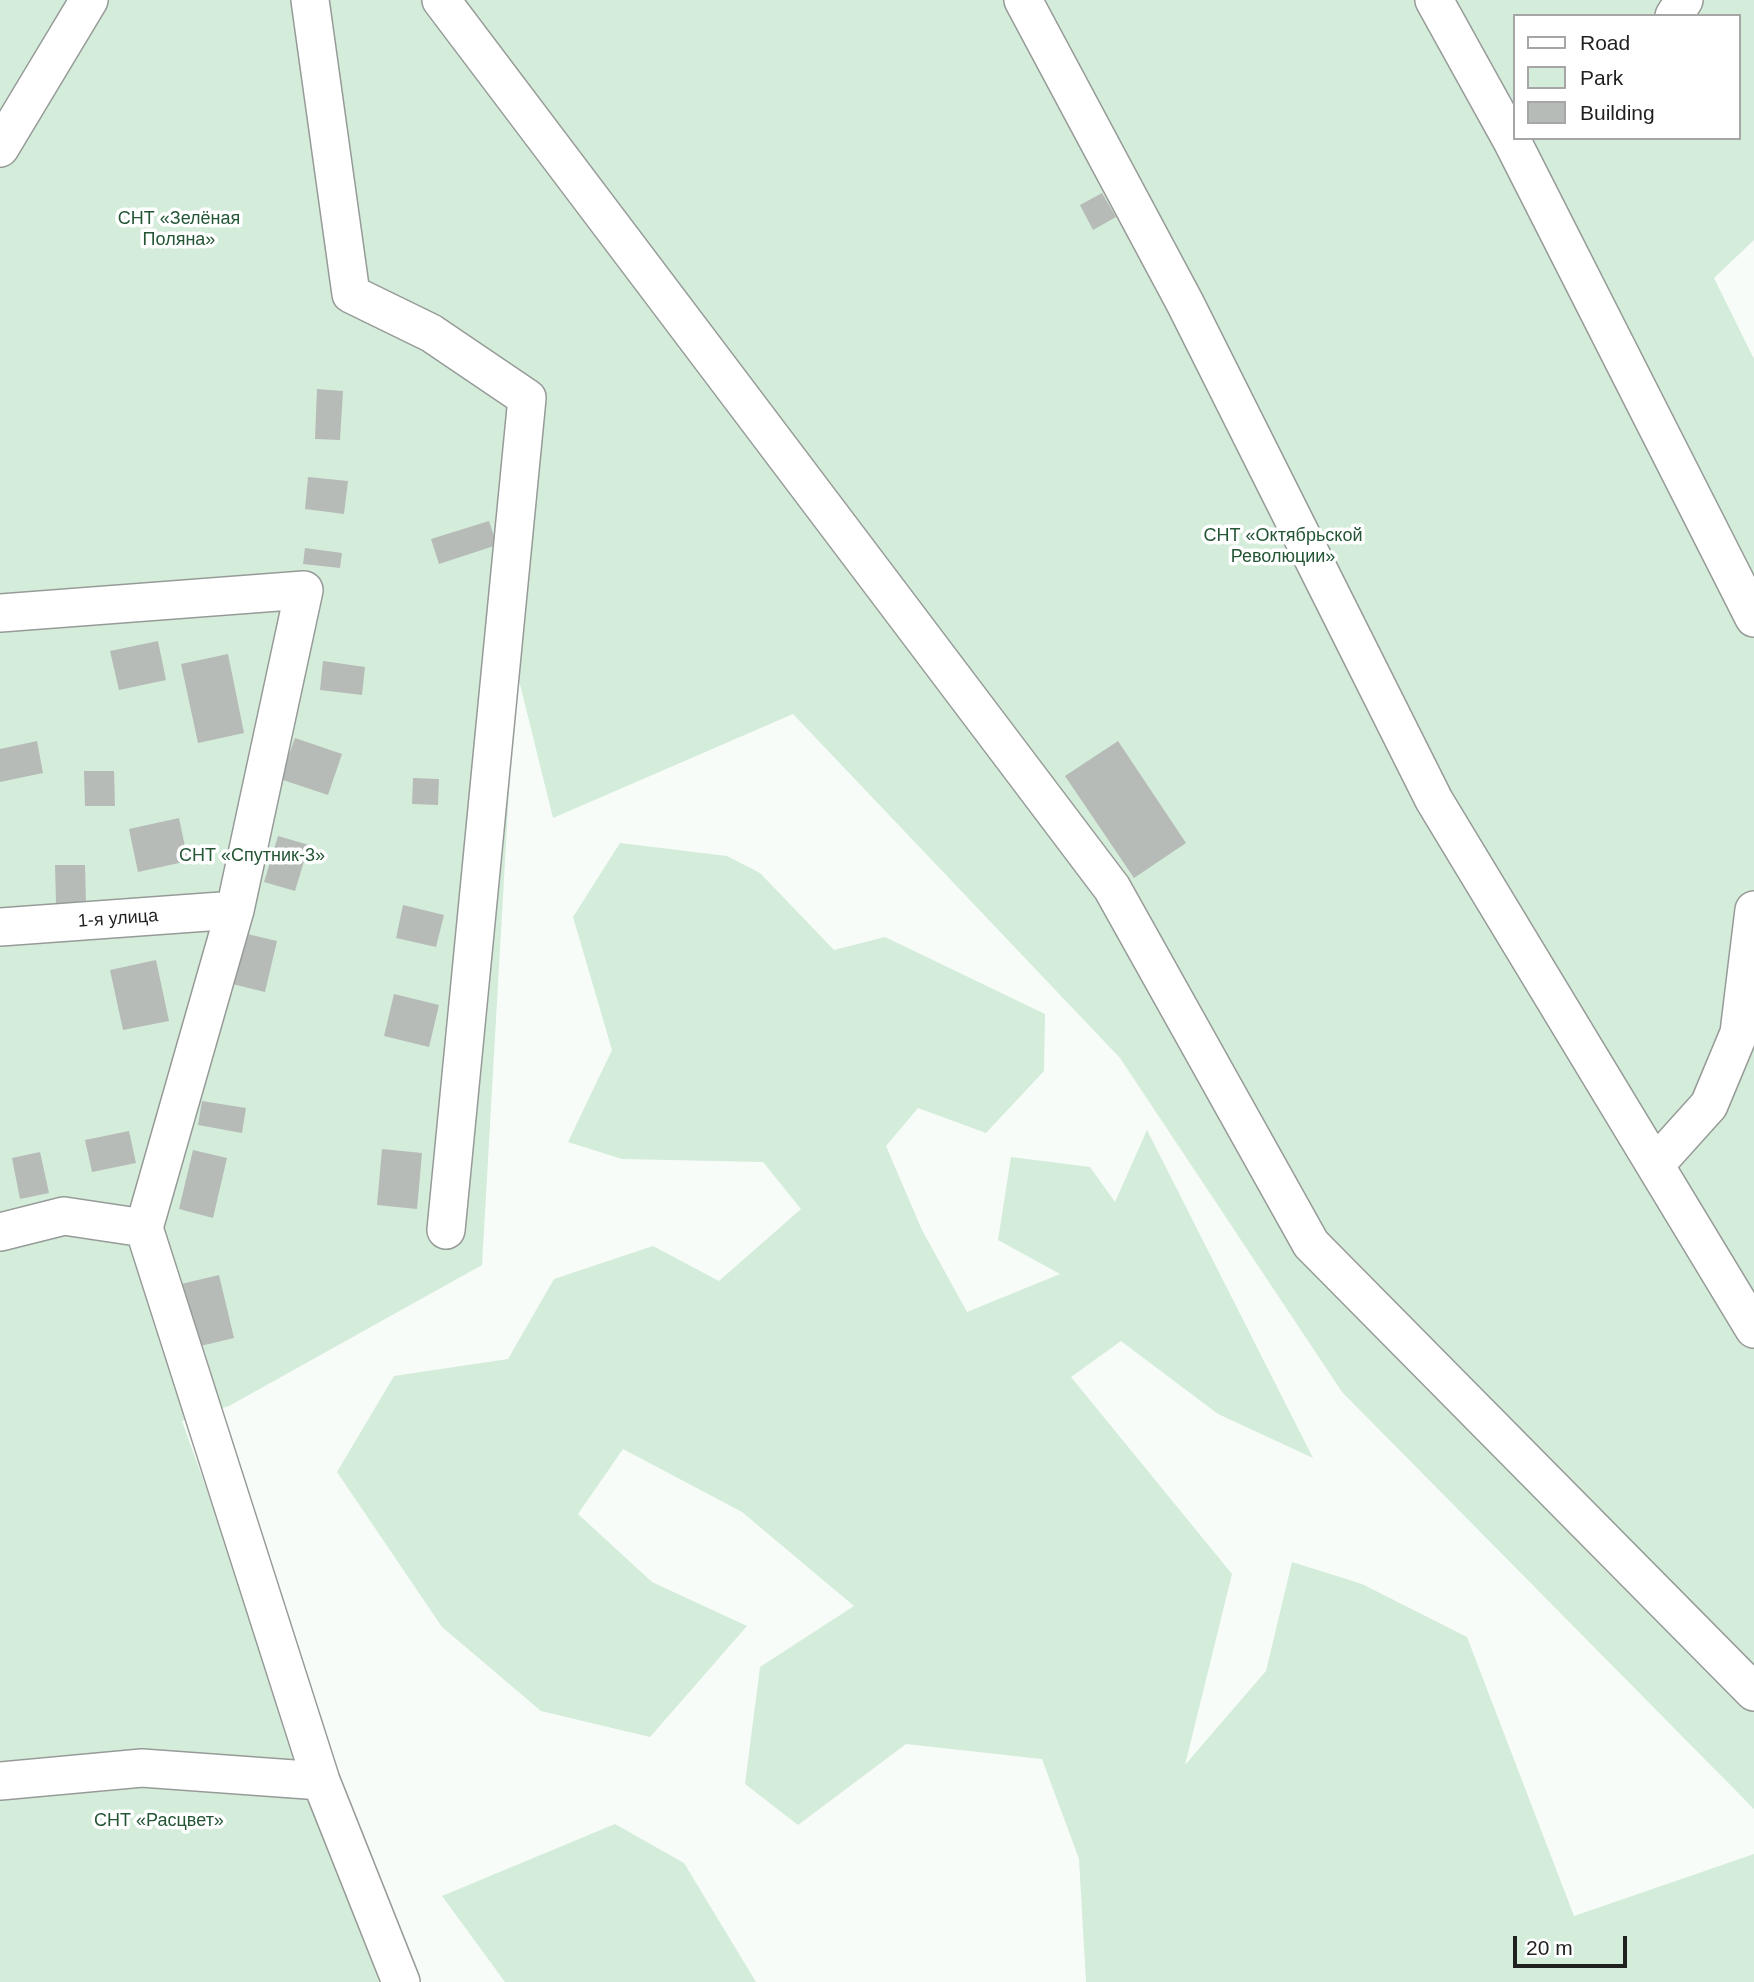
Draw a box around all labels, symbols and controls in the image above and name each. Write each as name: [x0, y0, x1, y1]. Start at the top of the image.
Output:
legend: [1512, 14, 1740, 140]
text: Road: [1580, 31, 1630, 54]
text: Park: [1580, 66, 1623, 89]
text: Building: [1580, 101, 1655, 124]
park label: СНТ «Зелёная Поляна»: [118, 208, 240, 250]
park label: СНТ «Октябрьской Революции»: [1204, 525, 1362, 568]
park label: СНТ «Спутник-3»: [179, 845, 325, 867]
street label: 1-я улица: [77, 905, 159, 933]
park label: СНТ «Расцвет»: [94, 1810, 224, 1832]
scale bar: [1516, 1923, 1630, 1967]
text: 20 m: [1526, 1936, 1573, 1959]

